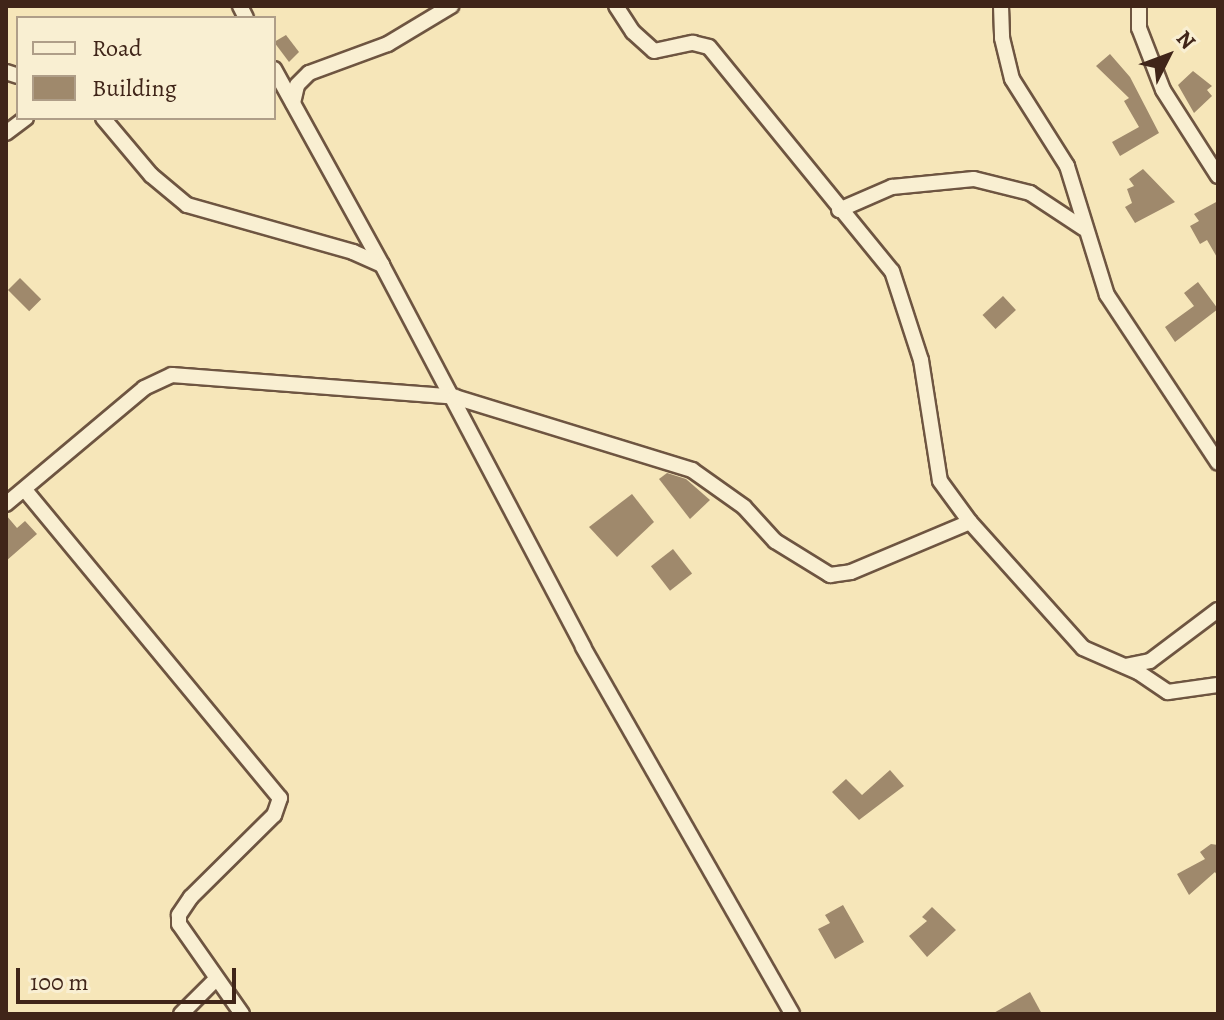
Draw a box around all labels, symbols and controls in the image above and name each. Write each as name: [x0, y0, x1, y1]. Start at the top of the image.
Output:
legend: [16, 16, 276, 120]
north arrow: [1128, 16, 1208, 96]
text: N: [1169, 24, 1202, 56]
text: Road: [92, 32, 142, 64]
text: Building: [92, 72, 177, 104]
scale bar: [20, 952, 240, 1002]
text: 100 m: [30, 966, 89, 998]

